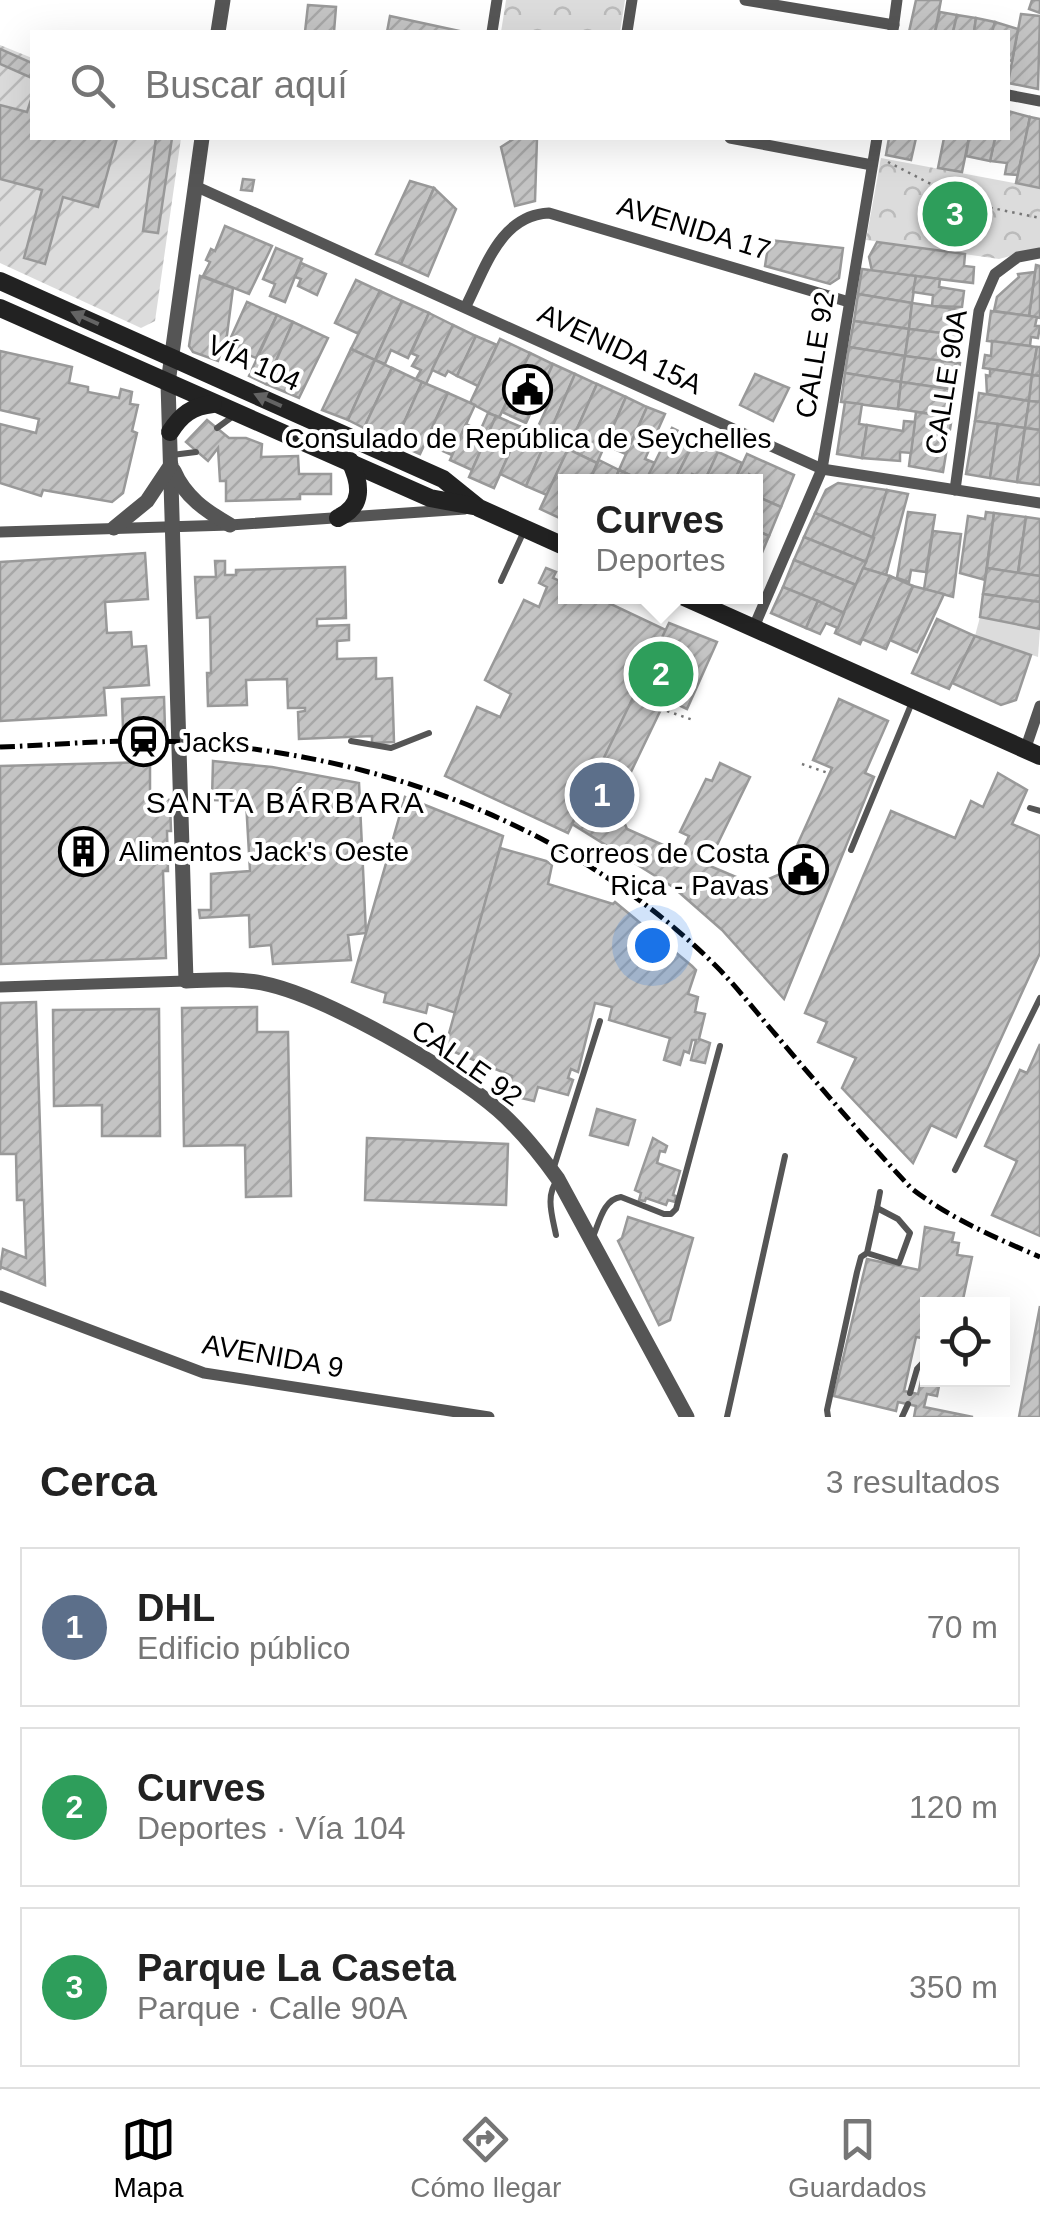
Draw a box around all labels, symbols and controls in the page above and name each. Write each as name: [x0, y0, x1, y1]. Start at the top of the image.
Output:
search box: [30, 30, 1010, 140]
icon: search: [65, 58, 120, 113]
text: Buscar aquí: [145, 64, 348, 106]
pin: 3: [922, 176, 988, 252]
street label: AVENIDA 17: [614, 190, 774, 266]
street label: CALLE 92: [790, 290, 840, 420]
street label: AVENIDA 15A: [533, 298, 707, 401]
street label: CALLE 90A: [919, 307, 973, 457]
one-way arrow: [70, 310, 100, 326]
street label: VÍA 104: [203, 329, 305, 397]
public building icon: Consulado de República de Seychelles: [502, 364, 554, 416]
one-way arrow: [253, 392, 283, 408]
place label: Consulado de República de Seychelles: [284, 423, 772, 454]
popup: [558, 474, 763, 604]
text: Curves: [596, 499, 724, 541]
text: Deportes: [596, 542, 725, 578]
pin: 2: [628, 636, 694, 712]
station icon: Jacks: [117, 716, 169, 768]
place label: Jacks: [178, 727, 250, 758]
pin: 1: [570, 758, 634, 832]
district label: SANTA BÁRBARA: [146, 786, 426, 819]
building icon: Alimentos Jack's Oeste: [58, 825, 110, 877]
place label: Alimentos Jack's Oeste: [119, 836, 409, 867]
place label: Correos de Costa Rica - Pavas: [550, 838, 769, 901]
public building icon: Correos de Costa Rica - Pavas: [778, 843, 830, 895]
your location: [627, 920, 678, 971]
street label: CALLE 92: [406, 1014, 528, 1112]
map controls: [920, 1297, 1010, 1387]
button: locate: [920, 1297, 1010, 1387]
street label: AVENIDA 9: [200, 1328, 346, 1384]
text: Cerca: [40, 1458, 157, 1505]
text: 3 resultados: [826, 1464, 1000, 1500]
text: DHL: [137, 1587, 215, 1629]
text: 1: [66, 1609, 83, 1645]
text: 70 m: [927, 1609, 998, 1645]
text: Edificio público: [137, 1630, 350, 1666]
text: Curves: [137, 1767, 266, 1809]
text: 2: [66, 1789, 83, 1825]
text: 120 m: [909, 1789, 998, 1825]
text: Deportes · Vía 104: [137, 1810, 406, 1846]
text: Parque La Caseta: [137, 1947, 456, 1989]
text: 3: [66, 1969, 83, 2005]
text: 350 m: [909, 1969, 998, 2005]
text: Parque · Calle 90A: [137, 1990, 407, 2026]
tab: Mapa: [113, 2112, 183, 2204]
tab: Cómo llegar: [410, 2112, 561, 2204]
tab: Guardados: [788, 2112, 927, 2204]

